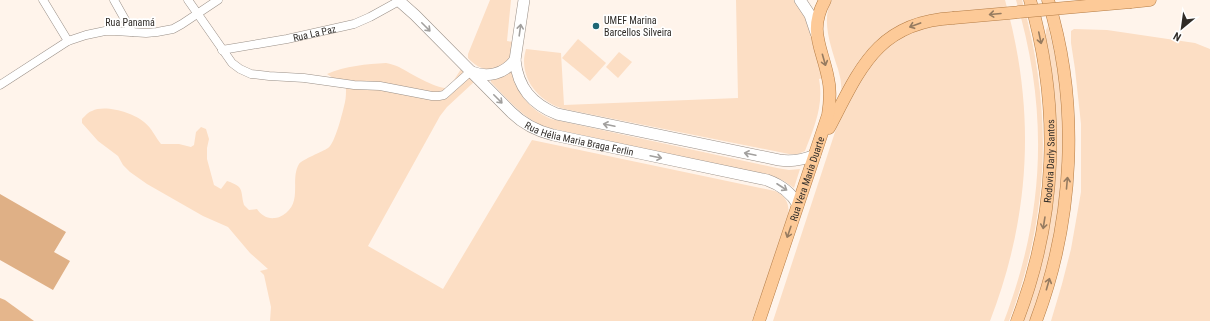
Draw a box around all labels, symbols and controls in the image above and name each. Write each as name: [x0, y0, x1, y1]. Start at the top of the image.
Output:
north arrow: [1162, 8, 1202, 48]
one-way arrow: [989, 11, 1002, 18]
place label: UMEF Marina Barcellos Silveira: [604, 15, 672, 38]
street label: Rua Panamá: [105, 17, 155, 28]
marker: UMEF Marina Barcellos Silveira: [591, 21, 601, 31]
one-way arrow: [421, 22, 431, 32]
one-way arrow: [909, 22, 921, 30]
street label: Rua La Paz: [292, 23, 337, 44]
one-way arrow: [516, 24, 524, 37]
text: N: [1171, 29, 1183, 44]
one-way arrow: [1036, 31, 1044, 44]
one-way arrow: [821, 53, 828, 66]
one-way arrow: [493, 94, 503, 104]
street label: Rodovia Darly Santos: [1042, 119, 1057, 203]
street label: Rua Hélia Maria Braga Ferlin: [523, 120, 635, 158]
one-way arrow: [602, 121, 615, 129]
street label: Rua Vera Maria Duarte: [788, 135, 826, 223]
one-way arrow: [743, 150, 756, 158]
one-way arrow: [649, 153, 662, 161]
one-way arrow: [1063, 177, 1070, 190]
one-way arrow: [776, 183, 787, 191]
one-way arrow: [1040, 216, 1048, 229]
one-way arrow: [785, 225, 792, 238]
one-way arrow: [1045, 278, 1052, 291]

